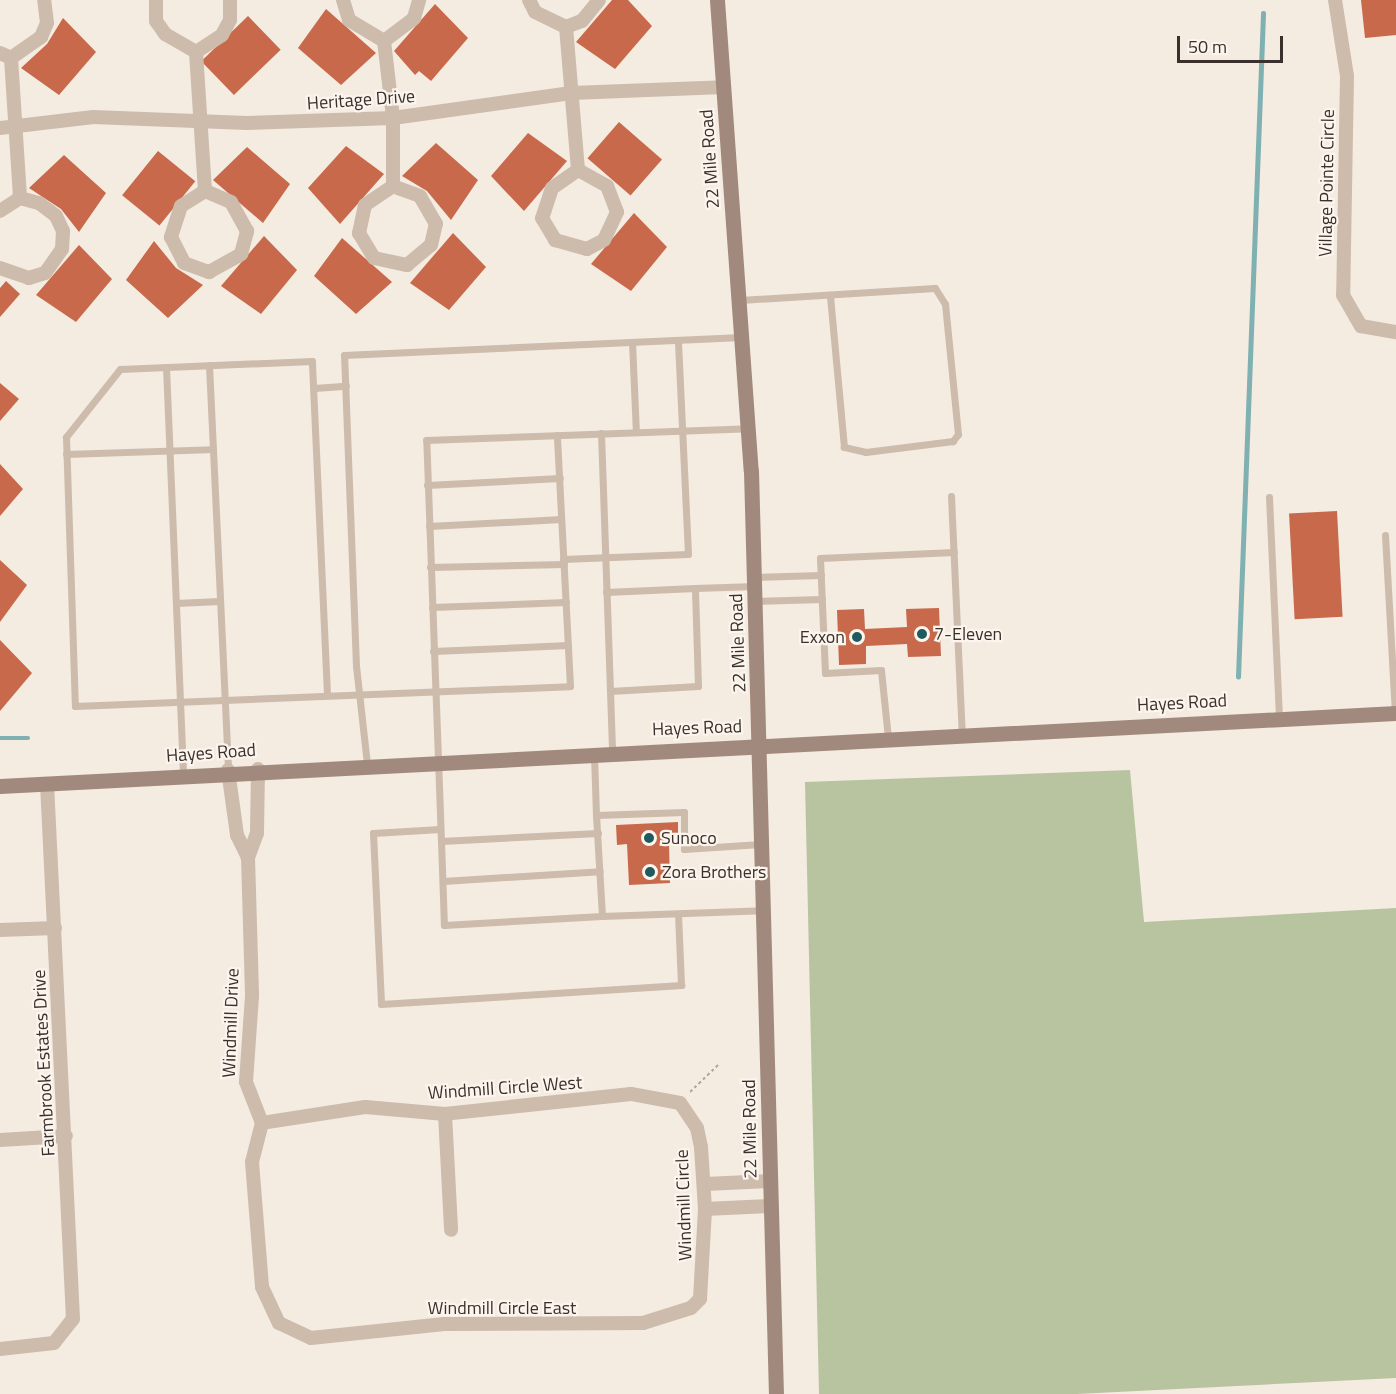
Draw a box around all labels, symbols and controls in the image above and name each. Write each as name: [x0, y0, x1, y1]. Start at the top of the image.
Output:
scale bar: [1180, 24, 1286, 62]
text: 50 m: [1188, 33, 1227, 60]
street label: Heritage Drive: [306, 85, 416, 115]
street label: 22 Mile Road: [696, 109, 724, 209]
street label: Village Pointe Circle: [1315, 109, 1339, 257]
street label: 22 Mile Road: [725, 593, 751, 693]
place label: 7-Eleven: [934, 623, 1002, 645]
place label: Exxon: [800, 626, 845, 648]
marker: 7-Eleven: [915, 627, 929, 641]
marker: Exxon: [850, 630, 864, 644]
street label: Hayes Road: [1136, 690, 1228, 716]
street label: Hayes Road: [652, 716, 742, 740]
street label: Hayes Road: [165, 739, 257, 767]
place label: Sunoco: [661, 827, 717, 849]
marker: Sunoco: [642, 831, 656, 845]
place label: Zora Brothers: [662, 861, 766, 883]
marker: Zora Brothers: [643, 865, 657, 879]
street label: Windmill Drive: [218, 968, 244, 1078]
street label: Farmbrook Estates Drive: [28, 969, 60, 1157]
street label: Windmill Circle West: [427, 1072, 583, 1104]
street label: 22 Mile Road: [738, 1079, 762, 1179]
street label: Windmill Circle: [671, 1149, 697, 1261]
street label: Windmill Circle East: [428, 1297, 576, 1319]

